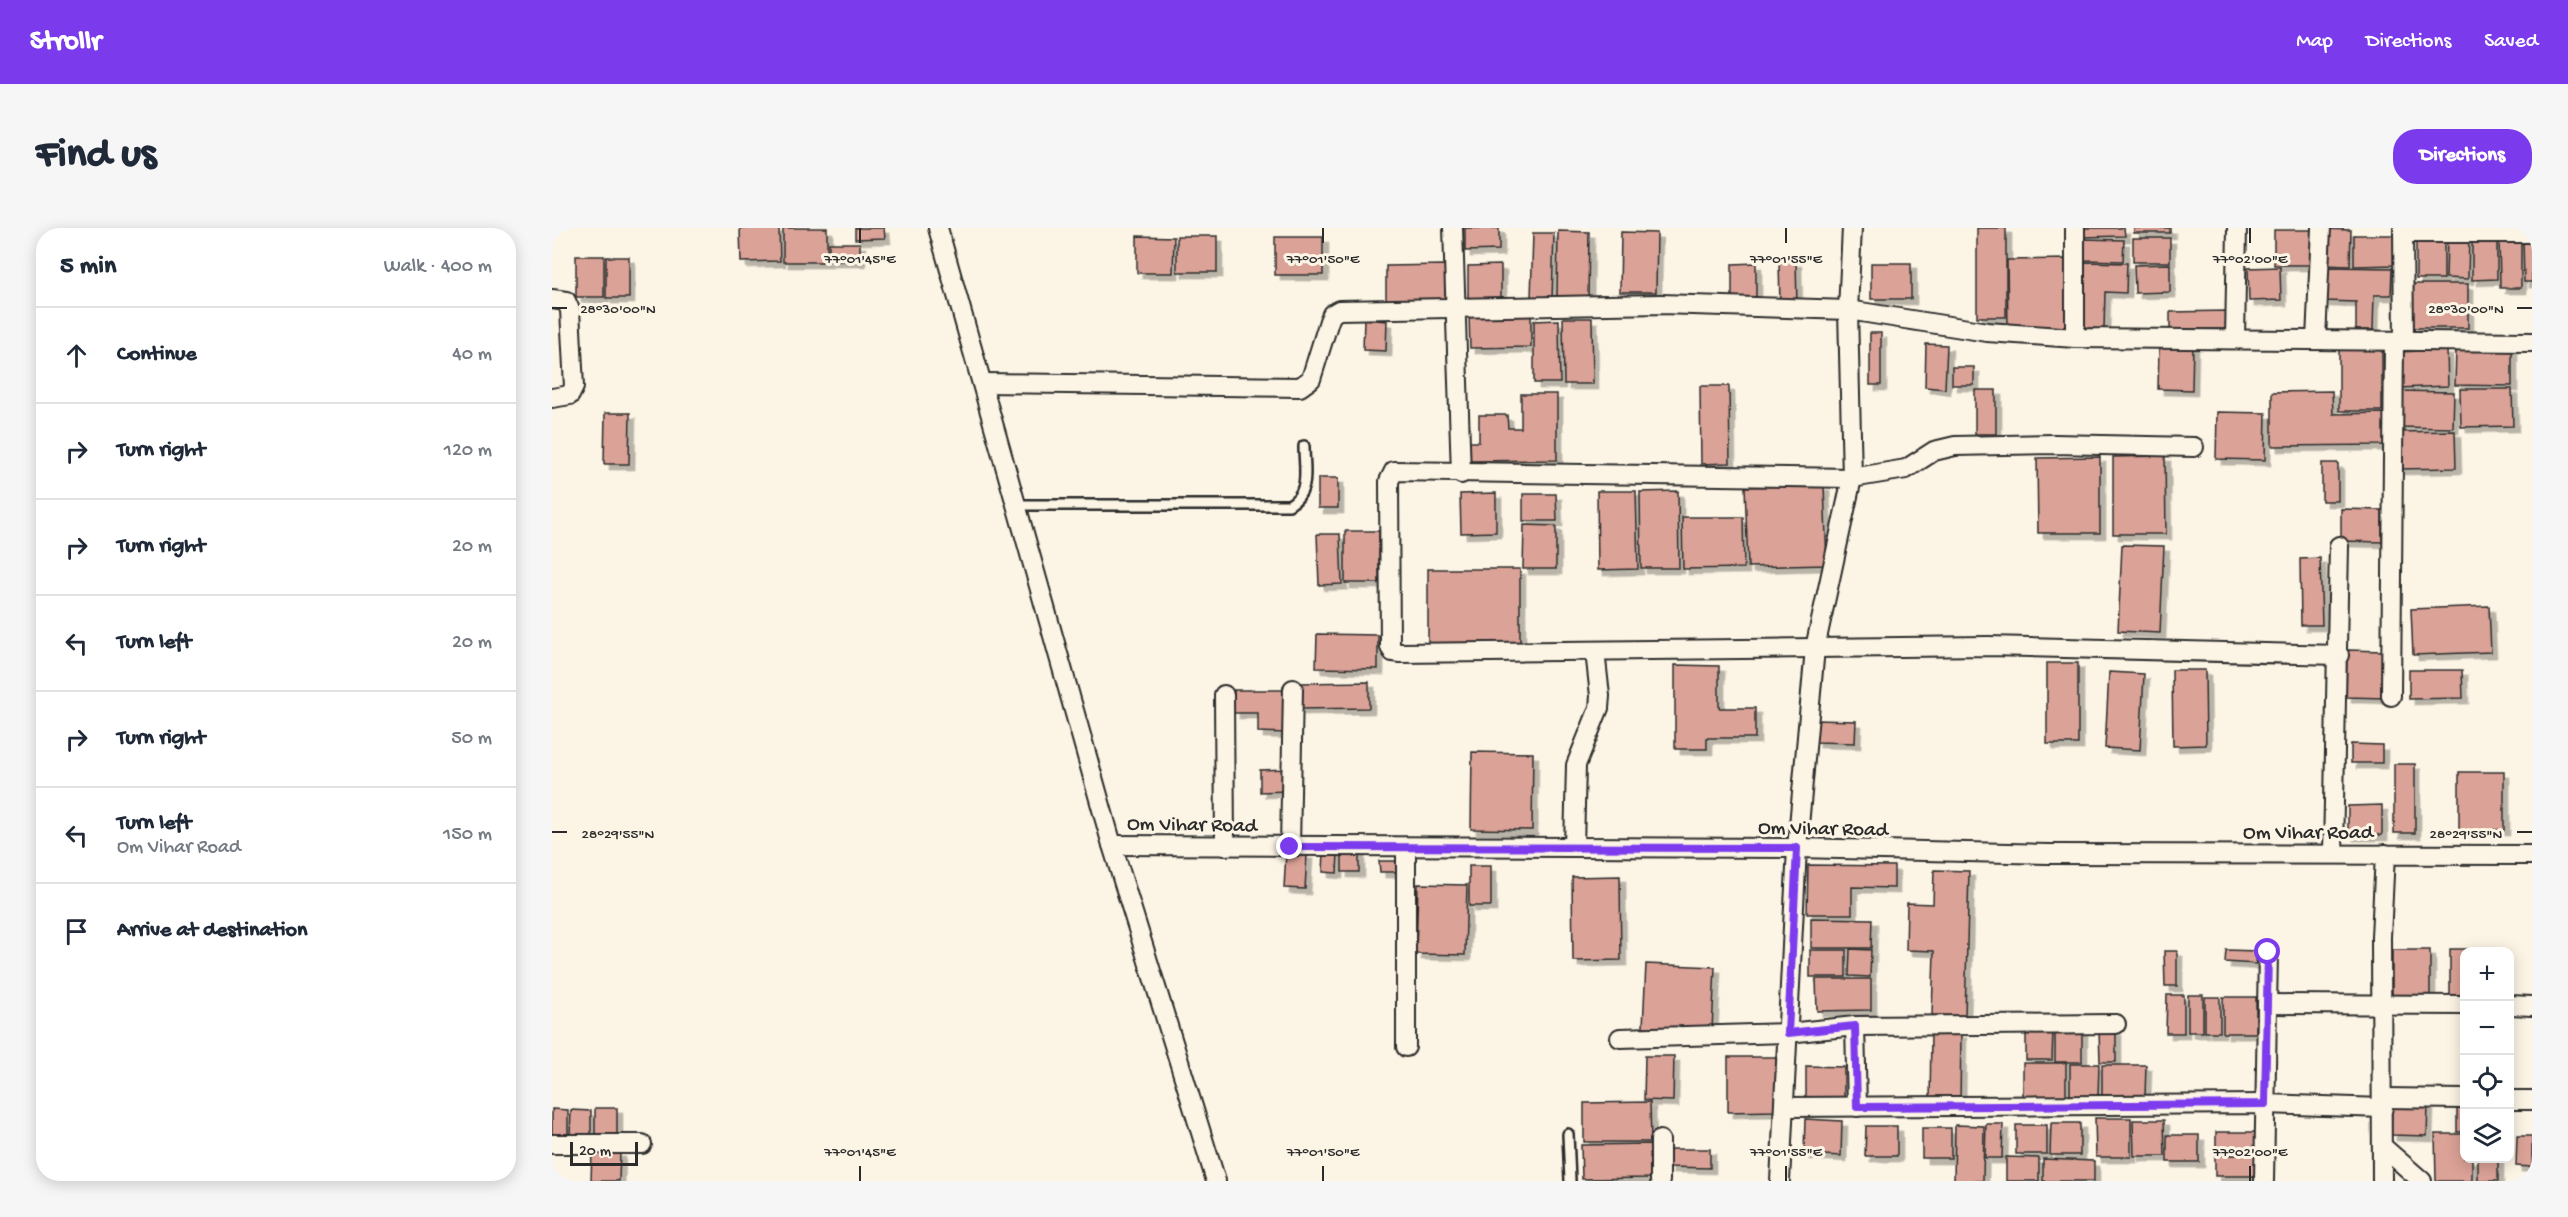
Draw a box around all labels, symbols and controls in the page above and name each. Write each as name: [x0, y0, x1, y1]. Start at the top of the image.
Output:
text: Strollr: [30, 26, 101, 59]
text: Map: [2296, 30, 2333, 55]
text: Directions: [2366, 30, 2451, 55]
text: Saved: [2484, 30, 2538, 55]
button: Directions: [2393, 129, 2532, 184]
text: Find us: [36, 132, 156, 181]
text: 77°01'45"E: [823, 251, 896, 269]
text: 77°01'50"E: [1286, 251, 1360, 269]
text: 77°01'55"E: [1749, 251, 1823, 269]
text: 77°02'00"E: [2212, 251, 2288, 269]
text: 5 min: [60, 252, 116, 283]
text: Walk · 400 m: [384, 256, 492, 279]
text: 28°30'00"N: [580, 301, 656, 319]
text: 28°30'00"N: [2428, 301, 2504, 319]
icon: ahead: [60, 339, 93, 372]
text: Continue: [117, 342, 197, 368]
text: 40 m: [452, 344, 492, 367]
icon: right: [60, 435, 93, 468]
text: Turn right: [117, 438, 205, 464]
text: 120 m: [444, 440, 492, 463]
icon: right: [60, 531, 93, 564]
text: Turn right: [117, 534, 205, 560]
text: 20 m: [452, 536, 492, 559]
icon: left: [60, 627, 93, 660]
text: Turn left: [117, 630, 191, 656]
text: 20 m: [452, 632, 492, 655]
icon: right: [60, 723, 93, 756]
text: Turn right: [117, 726, 205, 752]
text: 50 m: [451, 728, 492, 751]
text: Turn left: [117, 811, 191, 837]
street label: Om Vihar Road: [1127, 813, 1259, 840]
street label: Om Vihar Road: [1758, 817, 1890, 844]
icon: left: [60, 819, 93, 852]
street label: Om Vihar Road: [2243, 822, 2375, 847]
text: 150 m: [443, 824, 492, 847]
text: 28°29'55"N: [582, 826, 655, 844]
text: 28°29'55"N: [2430, 826, 2503, 844]
route end: [1276, 833, 1302, 859]
text: Om Vihar Road: [117, 837, 241, 860]
icon: arrive: [60, 915, 93, 948]
text: Arrive at destination: [117, 918, 307, 944]
route start: [2254, 938, 2280, 964]
map controls: [2460, 947, 2514, 1163]
button: +: [2460, 947, 2514, 1001]
button: −: [2460, 1001, 2514, 1055]
button: locate: [2460, 1055, 2514, 1109]
button: layers: [2460, 1109, 2514, 1163]
scale bar: [570, 1139, 638, 1166]
text: 20 m: [579, 1143, 611, 1162]
text: 77°01'45"E: [823, 1144, 896, 1162]
text: 77°01'50"E: [1286, 1144, 1360, 1162]
text: 77°01'55"E: [1749, 1144, 1823, 1162]
text: 77°02'00"E: [2212, 1144, 2288, 1162]

